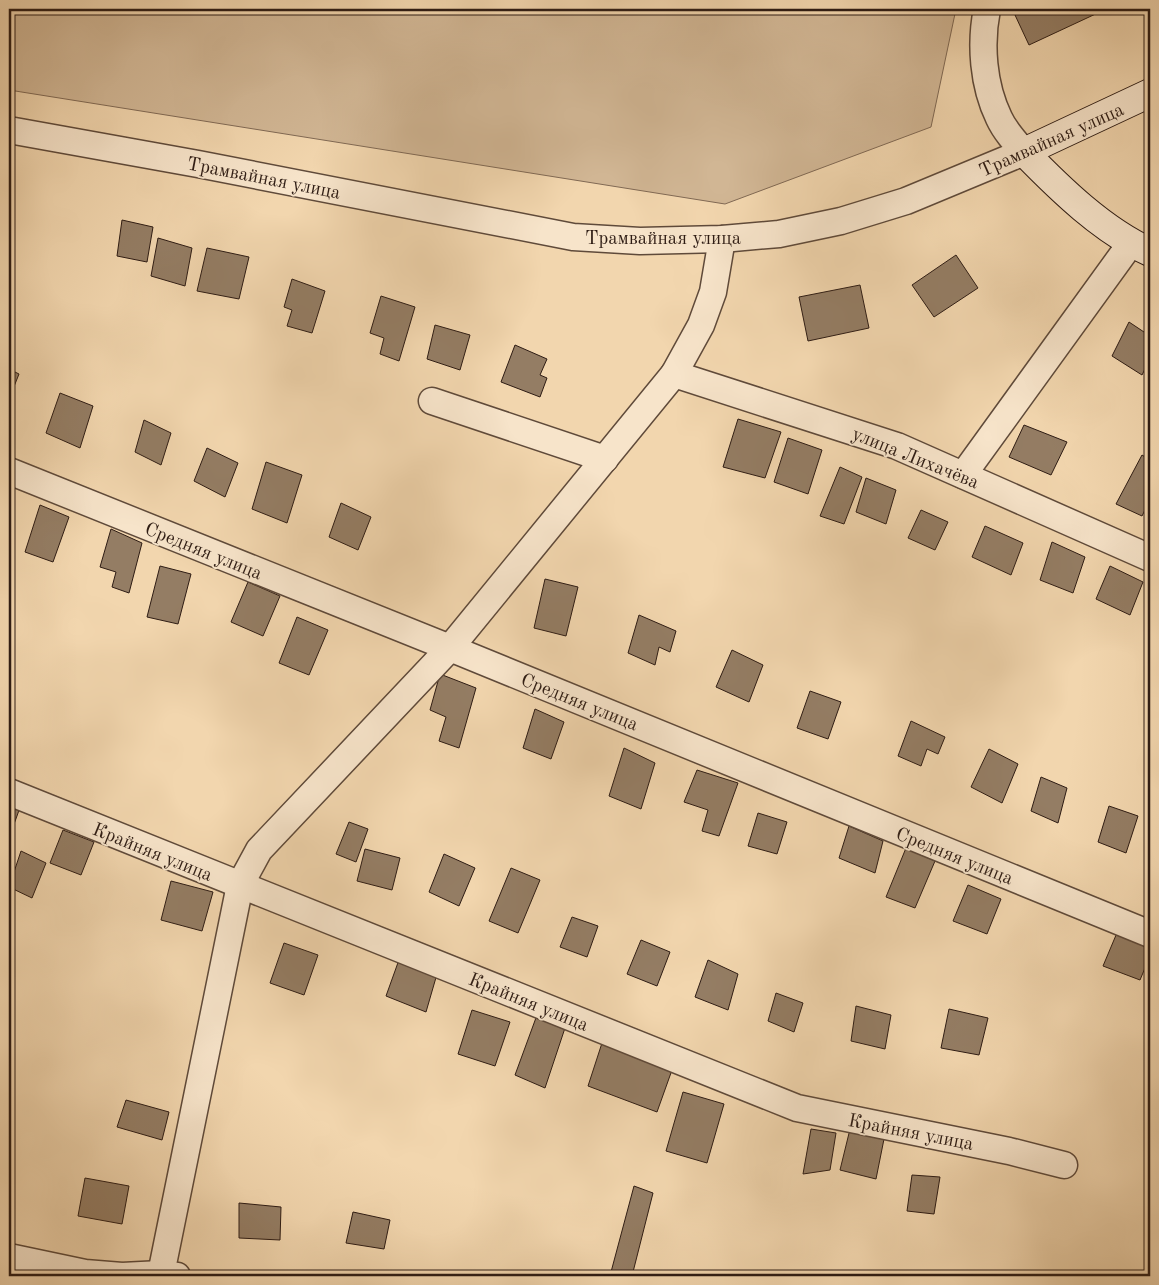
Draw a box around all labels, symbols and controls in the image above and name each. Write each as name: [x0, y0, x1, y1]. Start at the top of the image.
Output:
street label: Трамвайная улица: [977, 101, 1128, 182]
street label: Трамвайная улица: [185, 155, 343, 204]
street label: Трамвайная улица: [585, 230, 742, 249]
street label: улица Лихачёва: [849, 425, 982, 494]
street label: Средняя улица: [142, 520, 265, 585]
street label: Средняя улица: [518, 671, 641, 736]
street label: Крайняя улица: [89, 821, 215, 886]
street label: Средняя улица: [893, 825, 1016, 890]
street label: Крайняя улица: [465, 971, 591, 1036]
street label: Крайняя улица: [846, 1112, 975, 1155]

